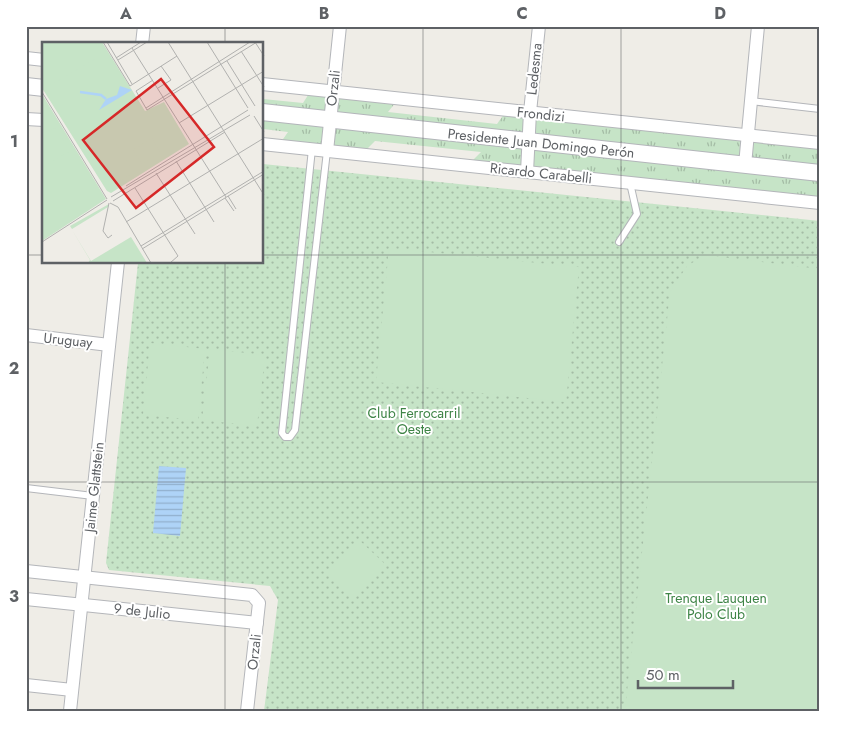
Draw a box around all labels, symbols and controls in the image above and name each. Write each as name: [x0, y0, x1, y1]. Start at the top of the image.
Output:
text: A: [119, 2, 132, 25]
text: B: [319, 2, 329, 25]
text: C: [516, 2, 528, 25]
text: D: [714, 2, 726, 25]
inset map: [42, 42, 264, 264]
street label: Ledesma: [521, 42, 547, 96]
street label: Orzali: [321, 69, 345, 107]
street label: Frondizi: [516, 102, 566, 126]
street label: Presidente Juan Domingo Perón: [447, 123, 635, 163]
text: 1: [10, 130, 18, 153]
street label: Ricardo Carabelli: [489, 158, 593, 188]
street label: Uruguay: [43, 327, 94, 353]
text: 2: [9, 357, 19, 380]
park label: Club Ferrocarril Oeste: [367, 403, 461, 439]
street label: Jaime Glattstein: [79, 441, 109, 535]
text: 3: [9, 585, 19, 608]
park label: Trenque Lauquen Polo Club: [665, 588, 767, 624]
street label: 9 de Julio: [113, 598, 172, 624]
street label: Orzali: [242, 633, 266, 671]
scale bar: [638, 657, 734, 689]
text: 50 m: [646, 664, 680, 686]

